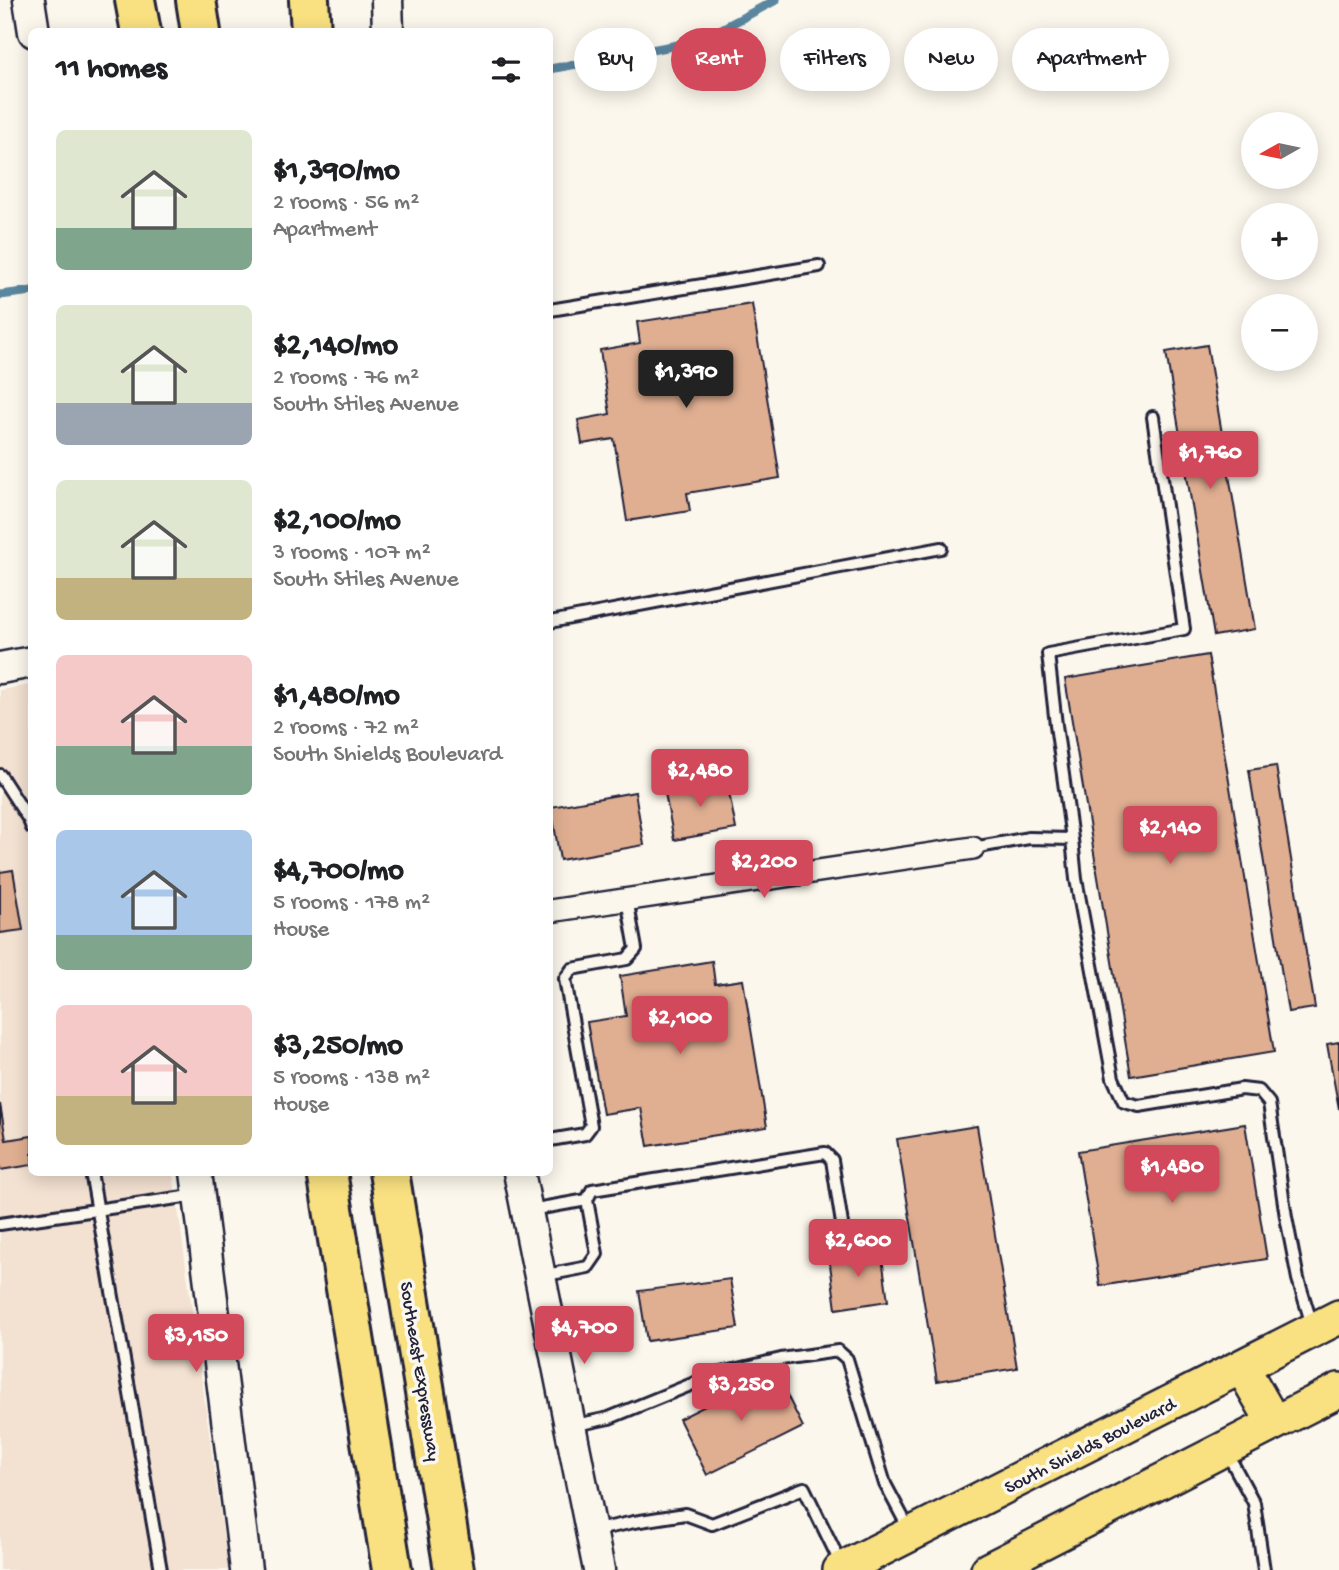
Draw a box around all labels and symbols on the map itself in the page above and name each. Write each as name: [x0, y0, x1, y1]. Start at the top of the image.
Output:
north arrow: [1241, 112, 1318, 189]
pin: $1,390: [629, 350, 743, 410]
pin: $1,760: [1153, 432, 1267, 491]
pin: $2,480: [643, 750, 757, 809]
pin: $2,140: [1113, 806, 1227, 866]
pin: $2,200: [707, 841, 821, 900]
pin: $2,100: [623, 996, 737, 1056]
pin: $1,480: [1115, 1146, 1229, 1205]
pin: $2,600: [801, 1220, 915, 1279]
street label: Southeast Expressway: [393, 1280, 444, 1464]
pin: $4,700: [527, 1306, 641, 1366]
pin: $3,150: [139, 1314, 253, 1374]
pin: $3,250: [684, 1364, 798, 1423]
street label: South Shields Boulevard: [1001, 1393, 1182, 1500]

